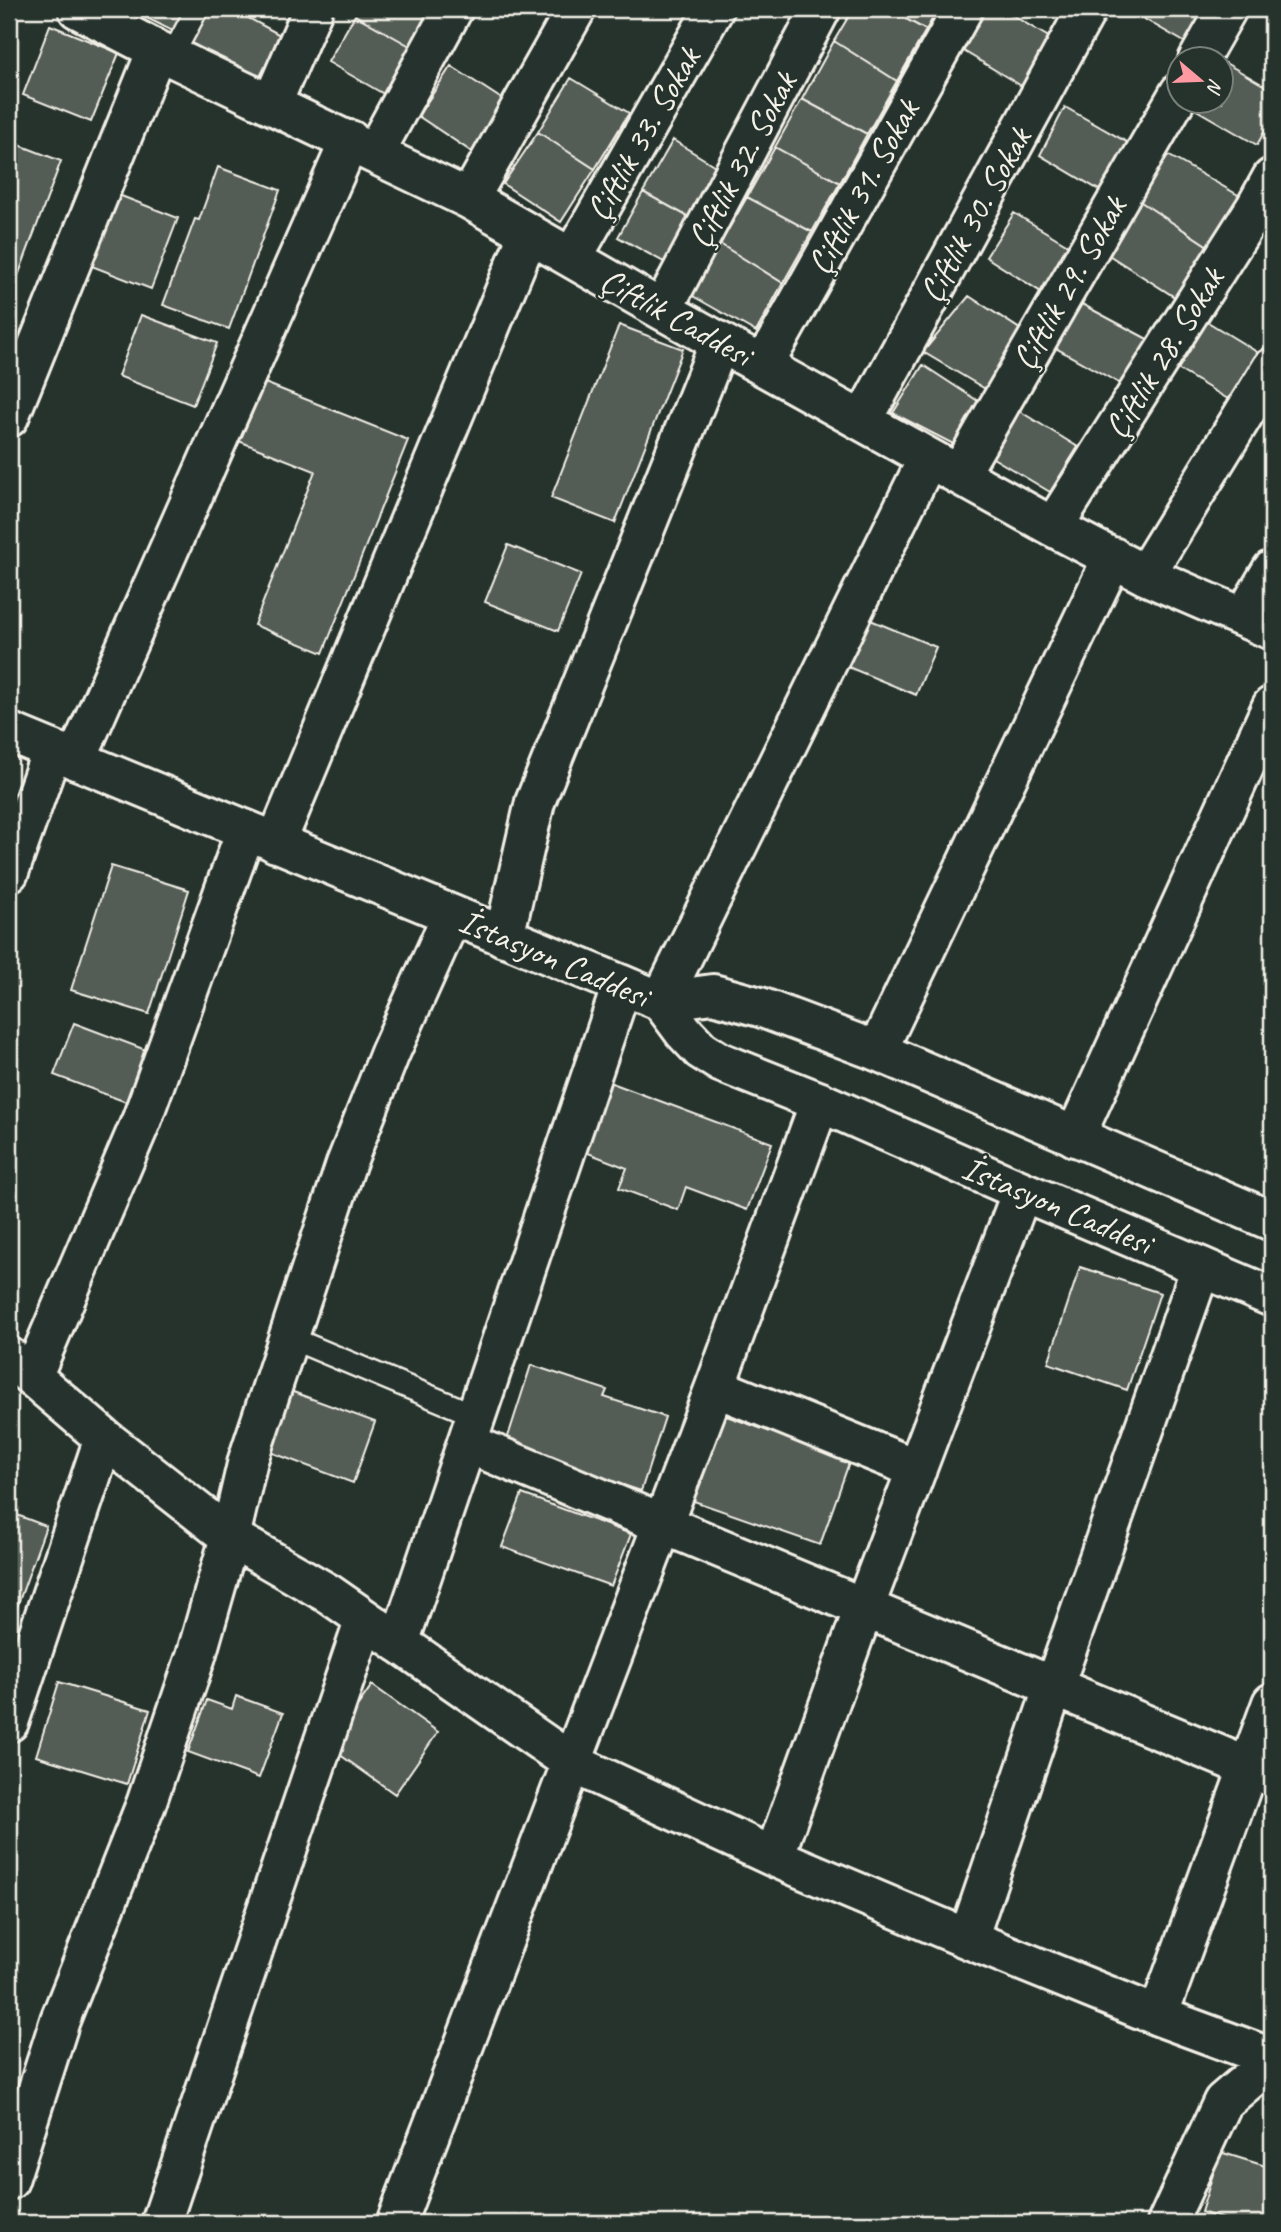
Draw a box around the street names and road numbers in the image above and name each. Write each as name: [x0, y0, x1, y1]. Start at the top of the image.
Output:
street label: Çiftlik 33. Sokak: [575, 37, 712, 229]
street label: Çiftlik 32. Sokak: [677, 62, 808, 256]
street label: Çiftlik 31. Sokak: [797, 90, 931, 282]
street label: Çiftlik 30. Sokak: [909, 118, 1043, 310]
street label: Çiftlik 29. Sokak: [1001, 186, 1138, 378]
street label: Çiftlik Caddesi: [593, 257, 763, 379]
street label: Çiftlik 28. Sokak: [1094, 257, 1235, 447]
street label: İstasyon Caddesi: [452, 898, 660, 1020]
street label: İstasyon Caddesi: [955, 1145, 1163, 1267]

